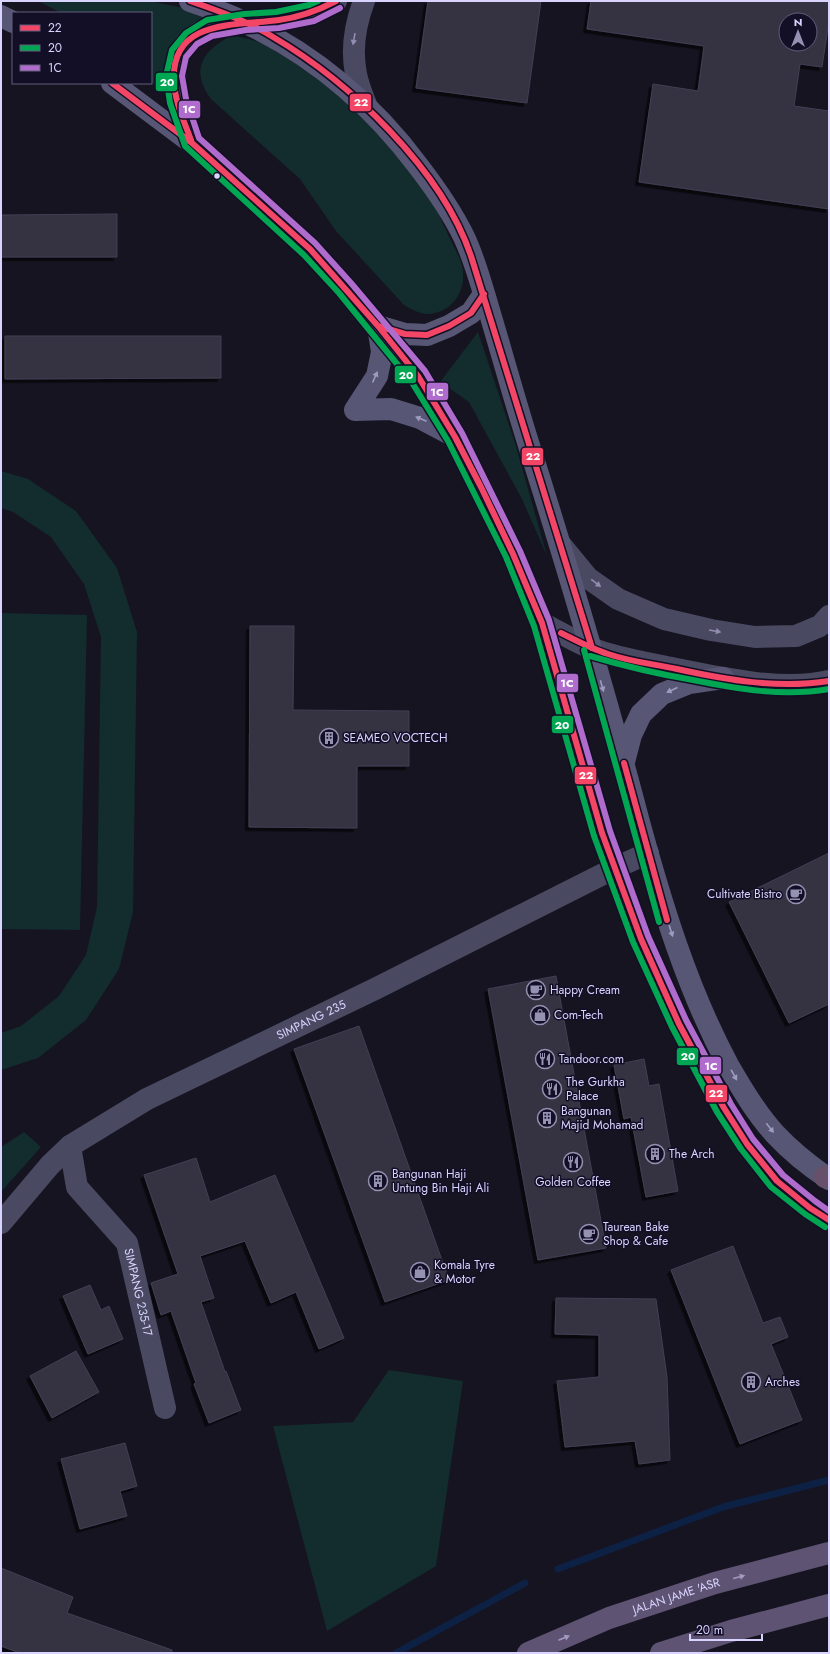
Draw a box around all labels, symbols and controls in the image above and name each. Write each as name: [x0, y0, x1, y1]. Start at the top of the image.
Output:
legend: [12, 12, 152, 84]
north arrow: [778, 12, 818, 52]
text: N: [794, 14, 802, 30]
text: 22: [48, 19, 62, 37]
one-way arrow: [351, 32, 357, 45]
text: 20: [48, 39, 62, 57]
text: 1C: [48, 59, 62, 77]
line badge: 20: [155, 72, 178, 92]
text: 20: [160, 74, 174, 90]
line badge: 22: [349, 93, 372, 112]
text: 22: [354, 94, 368, 110]
line badge: 1C: [178, 100, 201, 119]
text: 1C: [182, 101, 196, 117]
unlabelled marker: [212, 171, 222, 181]
line badge: 20: [394, 365, 417, 384]
text: 20: [399, 367, 413, 383]
one-way arrow: [372, 371, 378, 383]
line badge: 1C: [426, 382, 449, 401]
text: 1C: [430, 384, 444, 400]
one-way arrow: [414, 415, 426, 421]
line badge: 22: [521, 447, 544, 466]
text: 22: [526, 448, 540, 464]
one-way arrow: [590, 579, 601, 587]
one-way arrow: [709, 628, 721, 634]
line badge: 1C: [556, 673, 579, 693]
text: 1C: [560, 675, 574, 691]
one-way arrow: [599, 680, 605, 692]
one-way arrow: [666, 687, 678, 693]
line badge: 20: [551, 715, 574, 734]
text: 20: [555, 717, 569, 733]
building icon: SEAMEO VOCTECH: [318, 727, 340, 749]
place label: SEAMEO VOCTECH: [343, 729, 448, 747]
line badge: 22: [574, 766, 597, 785]
text: 22: [579, 767, 593, 783]
cafe icon: Cultivate Bistro: [785, 883, 807, 905]
place label: Cultivate Bistro: [707, 885, 782, 903]
one-way arrow: [668, 925, 674, 937]
cafe icon: Happy Cream: [525, 979, 547, 1001]
place label: Happy Cream: [550, 981, 620, 999]
street label: SIMPANG 235: [273, 995, 349, 1044]
shop icon: Com-Tech: [529, 1004, 551, 1026]
place label: Com-Tech: [554, 1006, 603, 1024]
line badge: 20: [676, 1047, 699, 1066]
restaurant icon: Tandoor.com: [534, 1048, 556, 1070]
text: 20: [681, 1048, 695, 1064]
place label: Tandoor.com: [559, 1050, 624, 1068]
line badge: 1C: [699, 1056, 722, 1075]
text: 1C: [704, 1058, 718, 1074]
one-way arrow: [731, 1069, 738, 1081]
place label: The Gurkha Palace: [566, 1073, 625, 1105]
restaurant icon: The Gurkha Palace: [541, 1078, 563, 1100]
line badge: 22: [705, 1084, 728, 1103]
text: 22: [709, 1085, 723, 1101]
place label: Bangunan Majid Mohamad: [561, 1102, 643, 1134]
building icon: Bangunan Majid Mohamad: [536, 1107, 558, 1129]
one-way arrow: [766, 1122, 775, 1133]
building icon: The Arch: [644, 1143, 666, 1165]
place label: The Arch: [669, 1145, 715, 1163]
restaurant icon: Golden Coffee: [562, 1151, 584, 1173]
place label: Bangunan Haji Untung Bin Haji Ali: [392, 1165, 489, 1197]
building icon: Bangunan Haji Untung Bin Haji Ali: [367, 1170, 389, 1192]
place label: Golden Coffee: [535, 1173, 611, 1191]
place label: Taurean Bake Shop & Cafe: [603, 1218, 669, 1250]
cafe icon: Taurean Bake Shop & Cafe: [578, 1223, 600, 1245]
street label: SIMPANG 235-17: [119, 1246, 157, 1338]
place label: Komala Tyre & Motor: [434, 1256, 495, 1288]
shop icon: Komala Tyre & Motor: [409, 1261, 431, 1283]
building icon: Arches: [740, 1371, 762, 1393]
place label: Arches: [765, 1373, 800, 1391]
street label: JALAN JAME 'ASR: [628, 1573, 722, 1619]
one-way arrow: [734, 1574, 746, 1580]
scale bar: [690, 1616, 762, 1642]
text: 20 m: [696, 1621, 723, 1639]
one-way arrow: [558, 1634, 570, 1640]

